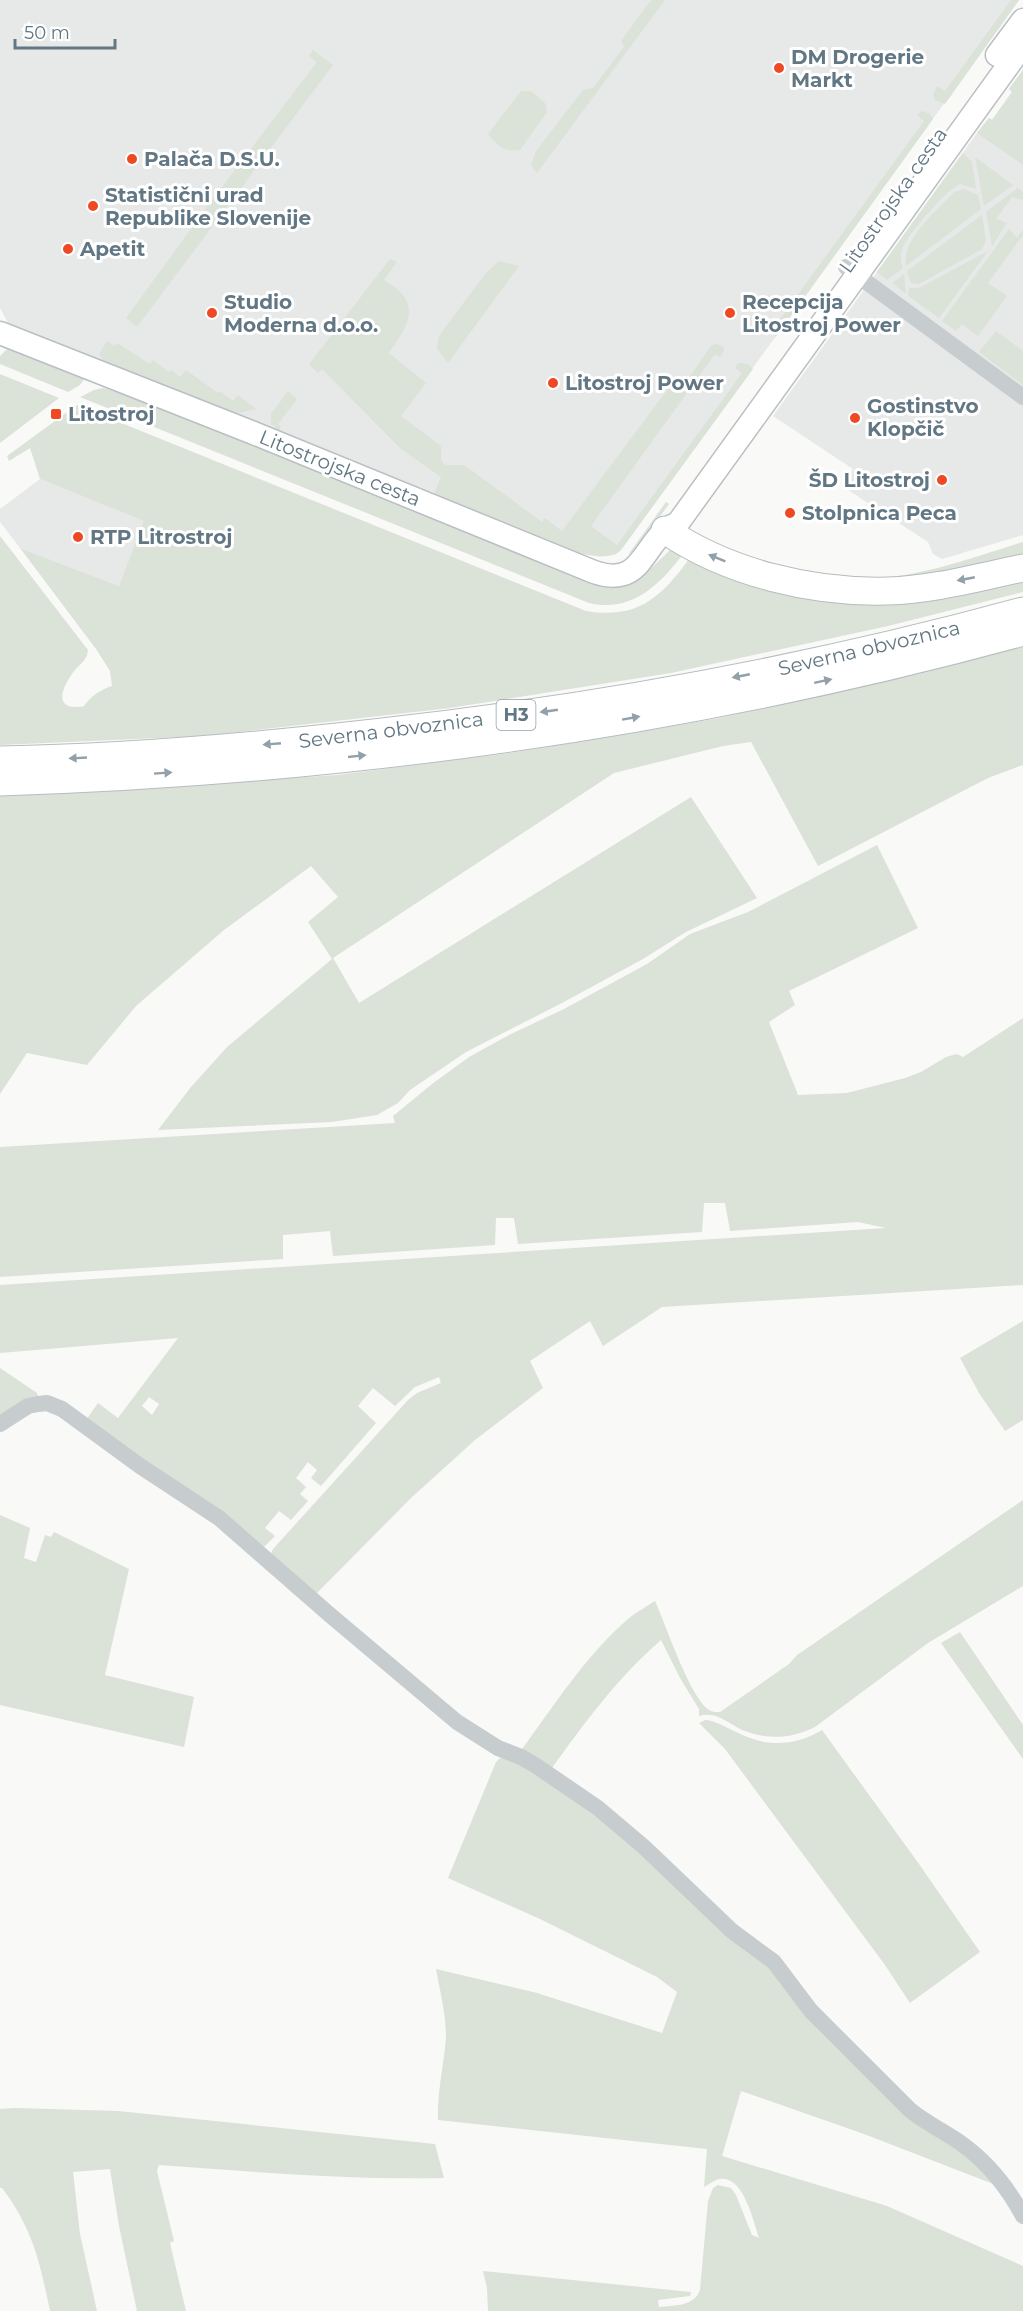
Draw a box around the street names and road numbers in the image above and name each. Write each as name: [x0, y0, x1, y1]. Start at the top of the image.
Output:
street label: Litostrojska cesta: [834, 123, 952, 277]
street label: Litostrojska cesta: [256, 425, 424, 511]
street label: Severna obvoznica: [776, 615, 962, 681]
road number: H3: [496, 700, 536, 730]
street label: Severna obvoznica: [297, 707, 485, 753]

